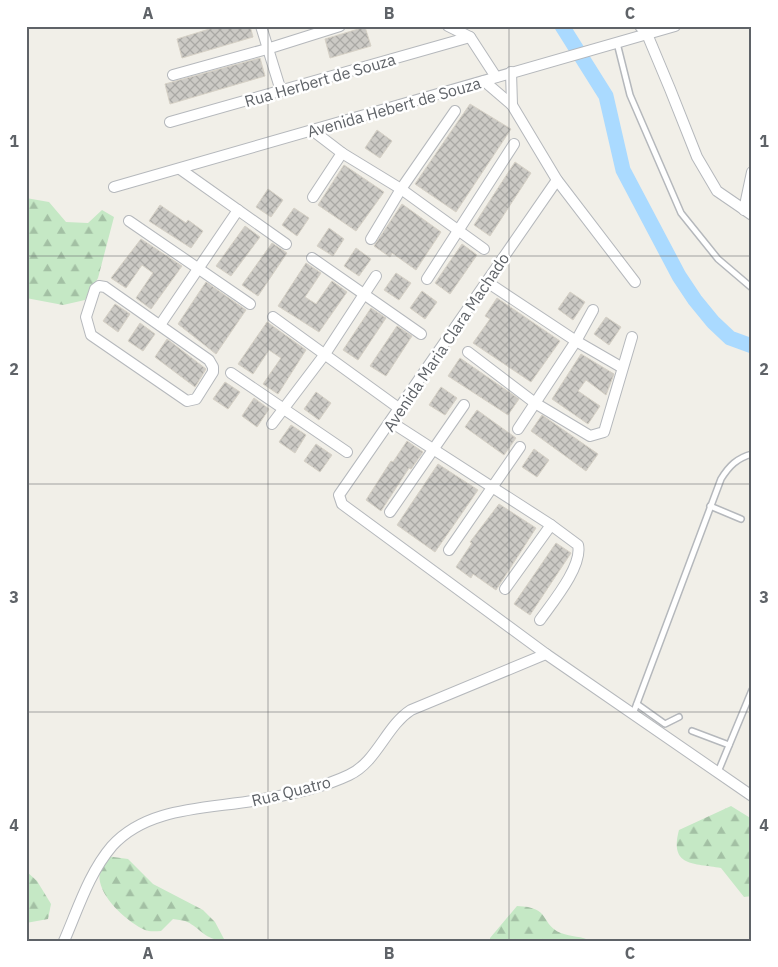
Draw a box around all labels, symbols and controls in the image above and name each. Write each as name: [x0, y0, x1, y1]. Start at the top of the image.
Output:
text: A: [143, 3, 154, 23]
text: B: [384, 3, 395, 23]
text: C: [625, 3, 635, 23]
street label: Rua Herbert de Souza: [242, 49, 398, 111]
street label: Avenida Hebert de Souza: [305, 72, 484, 141]
text: 1: [9, 131, 19, 151]
text: 1: [759, 131, 769, 151]
street label: Avenida Maria Clara Machado: [379, 249, 513, 435]
text: 2: [9, 359, 19, 379]
text: 2: [759, 359, 769, 379]
text: 3: [9, 587, 19, 607]
text: 3: [759, 587, 769, 607]
street label: Rua Quatro: [249, 771, 333, 810]
text: 4: [9, 815, 19, 835]
text: 4: [759, 815, 769, 835]
text: A: [143, 943, 154, 963]
text: B: [384, 943, 395, 963]
text: C: [625, 943, 635, 963]

